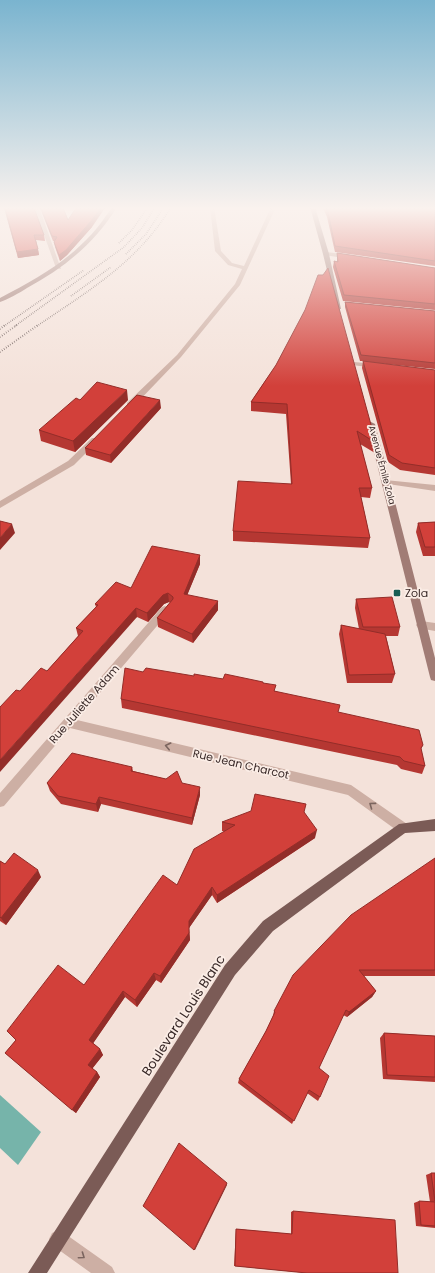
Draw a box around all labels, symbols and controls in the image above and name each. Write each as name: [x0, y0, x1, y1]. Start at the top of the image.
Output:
street label: Avenue Émile Zola: [366, 424, 398, 506]
place label: Zola: [405, 585, 428, 601]
marker: Zola: [392, 588, 402, 598]
street label: Rue Juliette Adam: [45, 661, 123, 747]
one-way arrow: [165, 743, 171, 751]
street label: Rue Jean Charcot: [191, 745, 291, 783]
one-way arrow: [369, 803, 376, 810]
street label: Boulevard Louis Blanc: [137, 951, 230, 1080]
one-way arrow: [78, 1251, 85, 1259]

